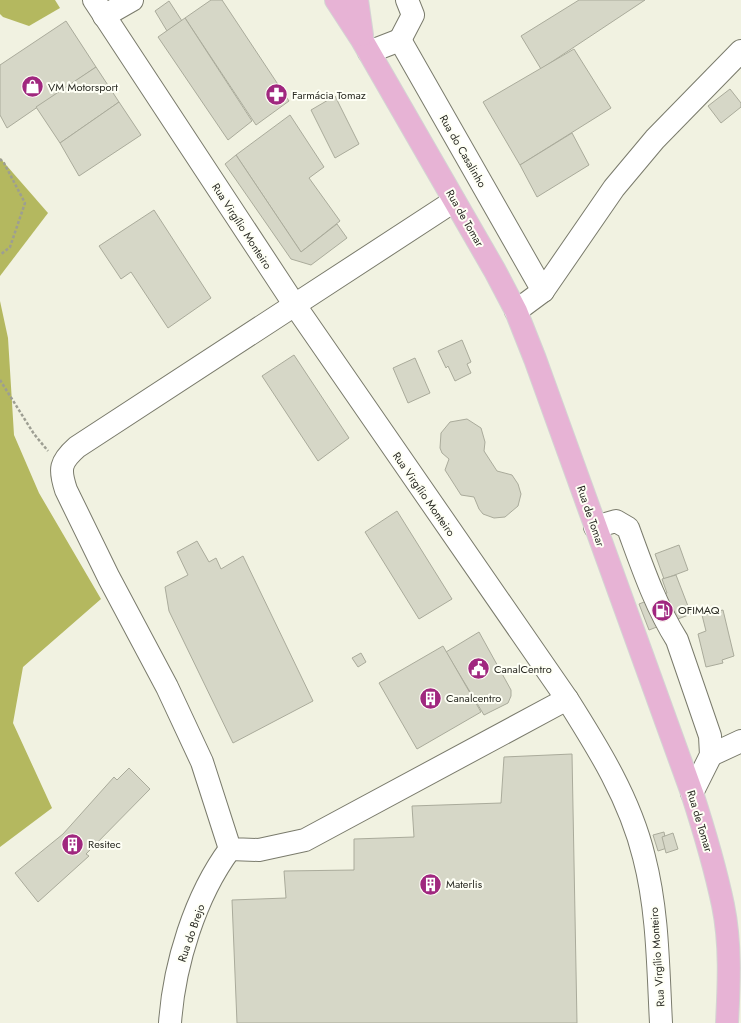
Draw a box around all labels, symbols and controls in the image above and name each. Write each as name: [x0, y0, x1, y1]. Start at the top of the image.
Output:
shop icon: VM Motorsport: [20, 74, 46, 100]
place label: VM Motorsport: [48, 79, 118, 95]
pharmacy icon: Farmácia Tomaz: [264, 82, 290, 108]
place label: Farmácia Tomaz: [292, 87, 366, 103]
street label: Rua do Casalinho: [436, 112, 490, 190]
street label: Rua Virgílio Monteiro: [208, 180, 276, 272]
street label: Rua de Tomar: [442, 187, 488, 250]
street label: Rua Virgílio Monteiro: [389, 449, 459, 539]
street label: Rua de Tomar: [573, 483, 609, 549]
fuel station icon: OFIMAQ: [650, 597, 676, 623]
place label: OFIMAQ: [678, 602, 720, 618]
public building icon: CanalCentro: [465, 656, 491, 682]
place label: CanalCentro: [494, 661, 552, 677]
building icon: Canalcentro: [417, 685, 443, 711]
place label: Canalcentro: [446, 690, 501, 706]
street label: Rua de Tomar: [683, 788, 717, 854]
building icon: Resitec: [60, 831, 86, 857]
place label: Resitec: [88, 836, 121, 852]
building icon: Materlis: [417, 871, 443, 897]
place label: Materlis: [446, 876, 483, 892]
street label: Rua do Brejo: [174, 902, 208, 964]
street label: Rua Virgílio Monteiro: [646, 907, 668, 1007]

